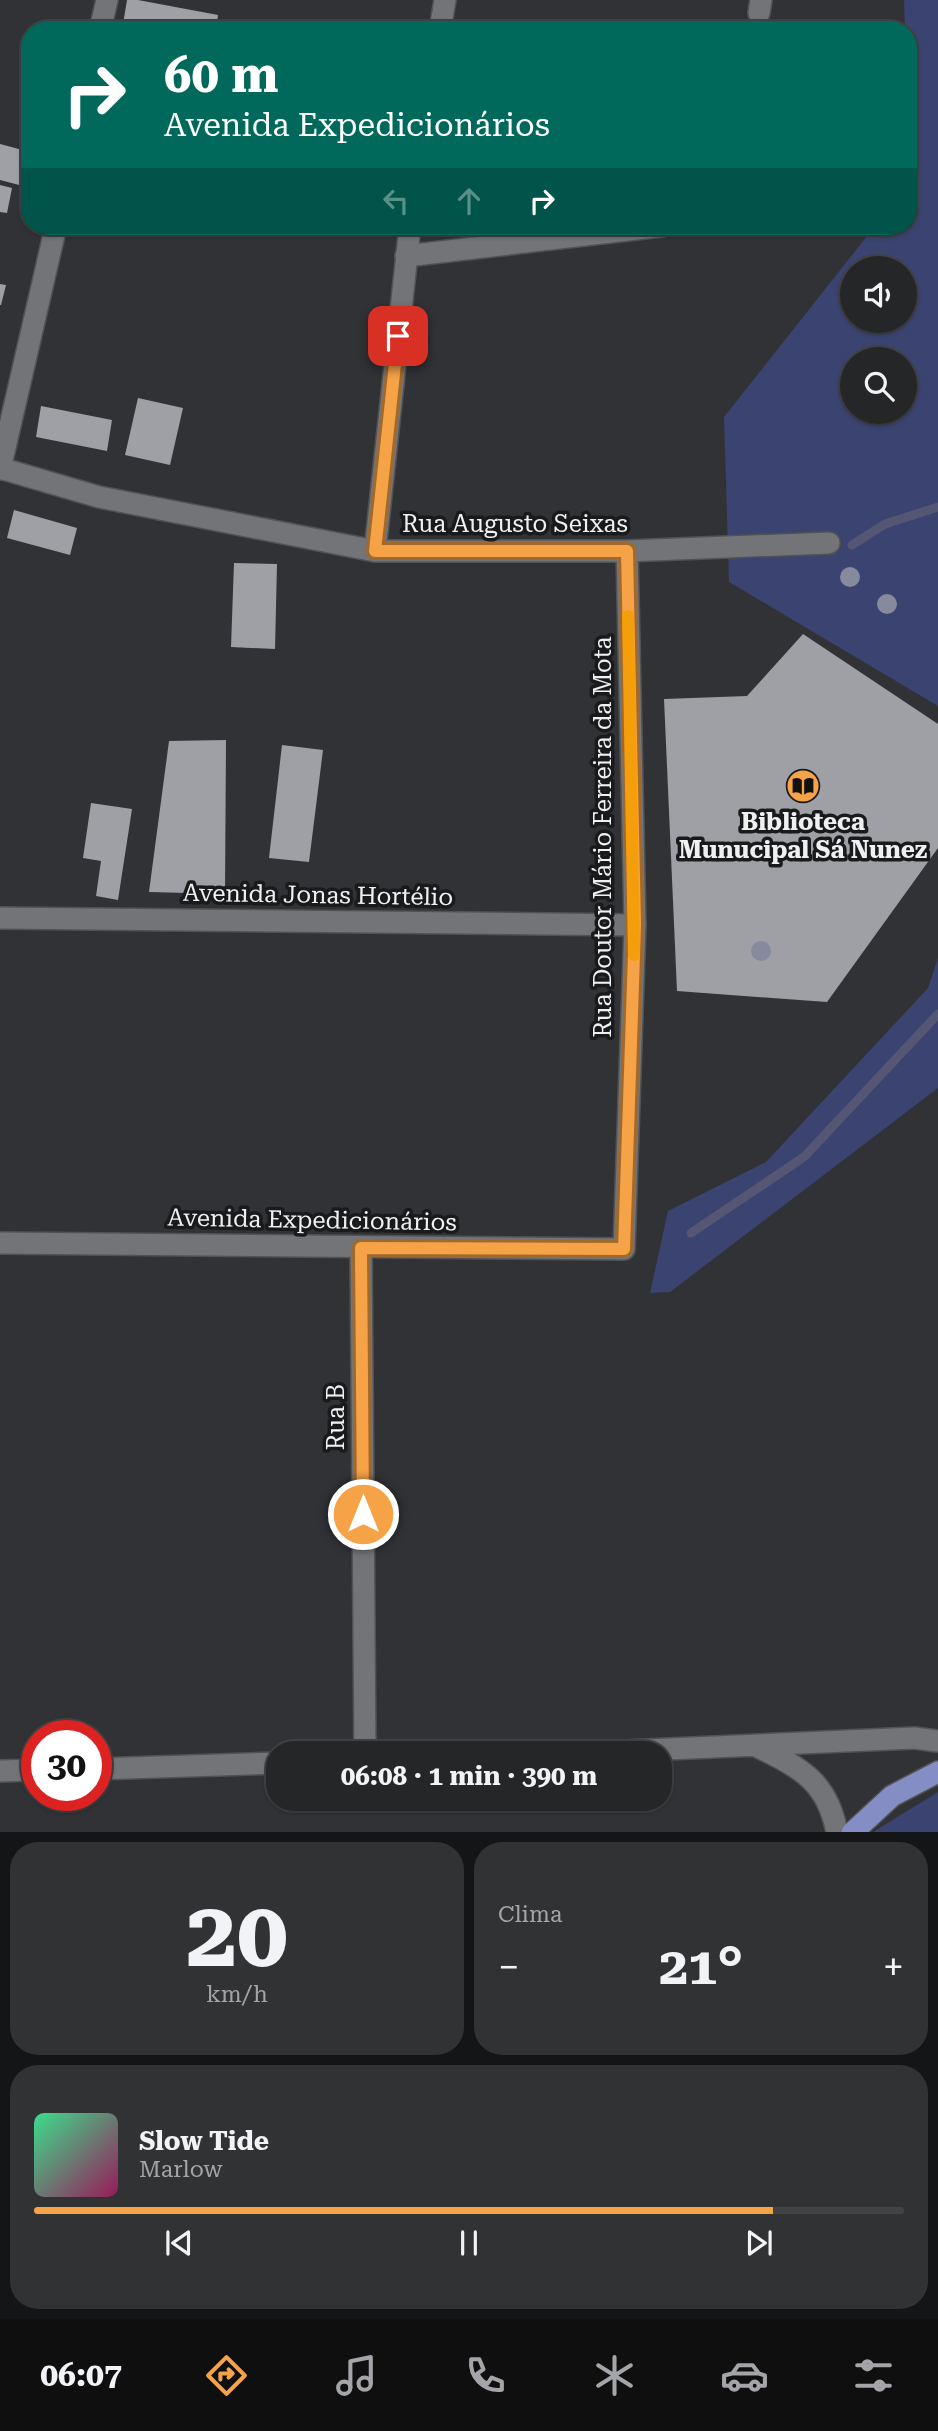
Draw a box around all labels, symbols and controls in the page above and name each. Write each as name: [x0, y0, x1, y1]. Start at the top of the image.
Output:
text: 60 m: [164, 47, 279, 104]
icon: right: [49, 49, 140, 140]
text: Avenida Expedicionários: [164, 106, 550, 144]
icon: left: [377, 182, 415, 220]
icon: ahead: [450, 182, 488, 220]
icon: right: [523, 182, 561, 220]
map controls: [840, 256, 917, 424]
button: sound: [840, 256, 917, 333]
pin: [368, 306, 428, 366]
icon: arrive: [379, 317, 417, 355]
button: search: [840, 347, 917, 424]
street label: Rua Augusto Seixas: [402, 510, 628, 538]
street label: Rua Doutor Mário Ferreira da Mota: [589, 636, 617, 1038]
library icon: Biblioteca Munucipal Sá Nunez: [784, 767, 822, 805]
place label: Biblioteca Munucipal Sá Nunez: [679, 808, 927, 864]
street label: Avenida Jonas Hortélio: [183, 879, 453, 911]
street label: Avenida Expedicionários: [167, 1203, 457, 1237]
street label: Rua B: [322, 1384, 350, 1450]
position arrow: [326, 1477, 400, 1551]
speed limit sign: 30: [21, 1720, 112, 1811]
text: 06:08 · 1 min · 390 m: [341, 1761, 597, 1791]
text: 20: [186, 1882, 288, 1988]
text: Clima: [498, 1901, 562, 1928]
text: 21°: [659, 1936, 743, 1997]
text: −: [498, 1945, 519, 1989]
text: +: [883, 1945, 904, 1989]
text: km/h: [206, 1981, 268, 2008]
text: Slow Tide: [139, 2126, 269, 2156]
text: Marlow: [139, 2156, 222, 2183]
icon: previous: [160, 2224, 198, 2262]
icon: pause: [450, 2224, 488, 2262]
icon: next: [740, 2224, 778, 2262]
icon: directions: [202, 2351, 251, 2400]
icon: music: [332, 2351, 381, 2400]
icon: phone: [461, 2351, 510, 2400]
icon: climate: [590, 2351, 639, 2400]
icon: car: [720, 2351, 769, 2400]
icon: filters: [849, 2351, 898, 2400]
text: 06:07: [40, 2356, 122, 2394]

